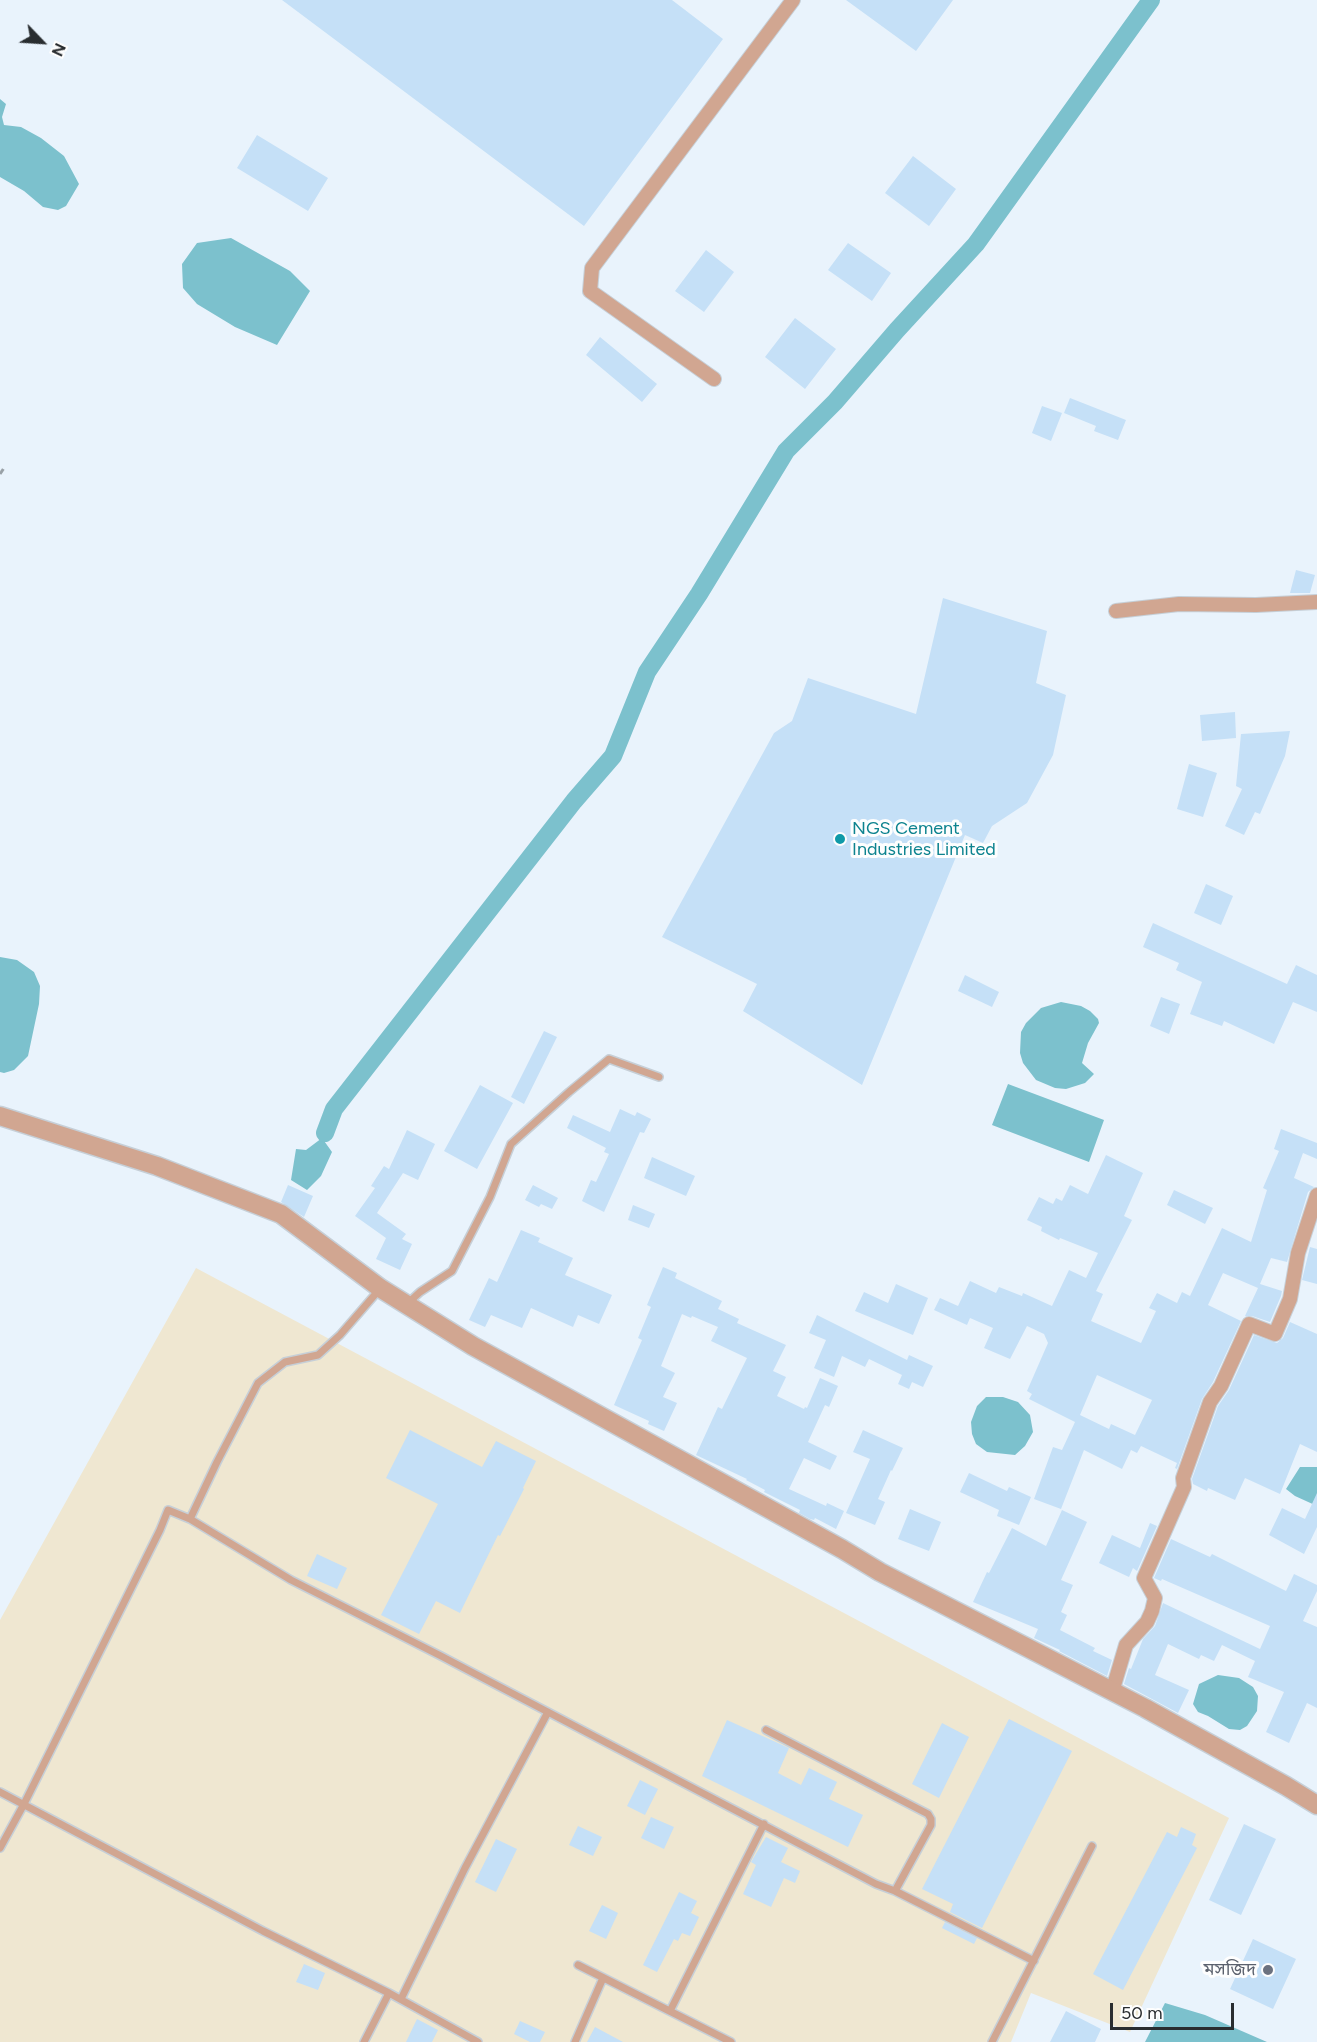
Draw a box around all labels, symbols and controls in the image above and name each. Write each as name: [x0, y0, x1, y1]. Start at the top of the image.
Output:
north arrow: [12, 12, 72, 72]
text: N: [48, 40, 70, 59]
place label: NGS Cement Industries Limited: [852, 818, 996, 860]
marker: NGS Cement Industries Limited: [833, 832, 847, 846]
place label: মসজিদ: [1204, 1959, 1256, 1981]
marker: মসজিদ: [1261, 1963, 1275, 1977]
scale bar: [1113, 1991, 1238, 2029]
text: 50 m: [1121, 2002, 1163, 2024]

